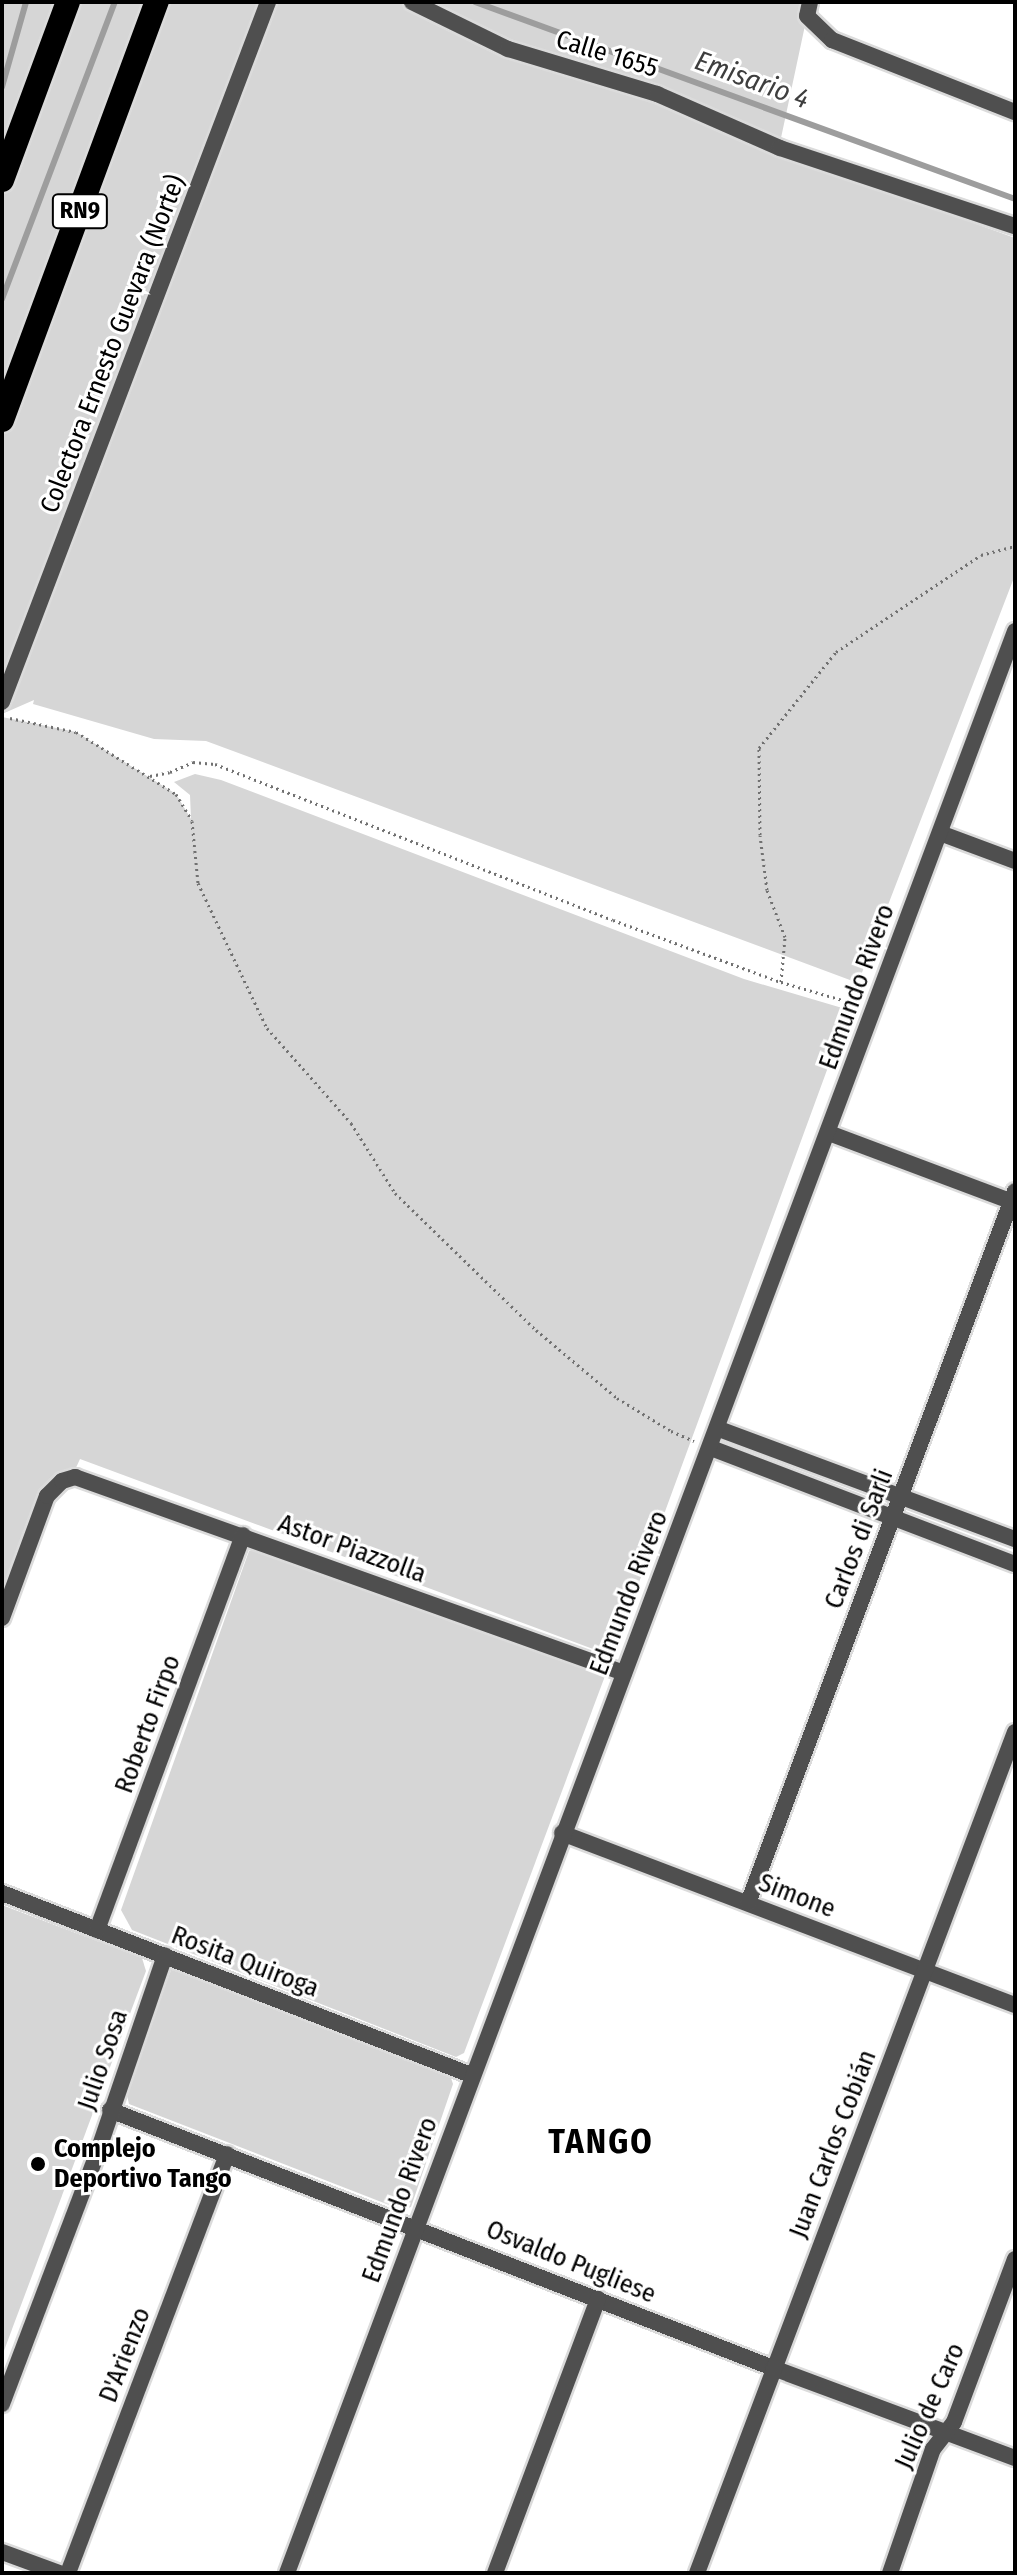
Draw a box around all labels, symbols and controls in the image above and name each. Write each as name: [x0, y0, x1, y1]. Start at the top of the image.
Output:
street label: Calle 1655: [552, 24, 662, 84]
water label: Emisario 4: [690, 44, 814, 116]
street label: Colectora Ernesto Guevara (Norte): [34, 171, 192, 517]
road number: RN9: [50, 191, 110, 231]
street label: Edmundo Rivero: [813, 900, 901, 1074]
street label: Carlos di Sarli: [818, 1465, 900, 1613]
street label: Edmundo Rivero: [583, 1506, 675, 1680]
street label: Astor Piazzolla: [274, 1508, 430, 1590]
street label: Roberto Firpo: [109, 1651, 187, 1797]
street label: Simone: [754, 1867, 840, 1925]
street label: Rosita Quiroga: [167, 1920, 323, 2004]
street label: Julio Sosa: [71, 2006, 135, 2114]
street label: Juan Carlos Cobián: [783, 2046, 883, 2242]
street label: Edmundo Rivero: [356, 2113, 444, 2287]
district label: TANGO: [548, 2122, 654, 2162]
place label: Complejo Deportivo Tango: [54, 2133, 232, 2194]
marker: Complejo Deportivo Tango: [29, 2155, 47, 2173]
street label: Osvaldo Pugliese: [482, 2214, 660, 2310]
street label: D'Arienzo: [93, 2303, 157, 2407]
street label: Julio de Caro: [888, 2338, 972, 2474]

